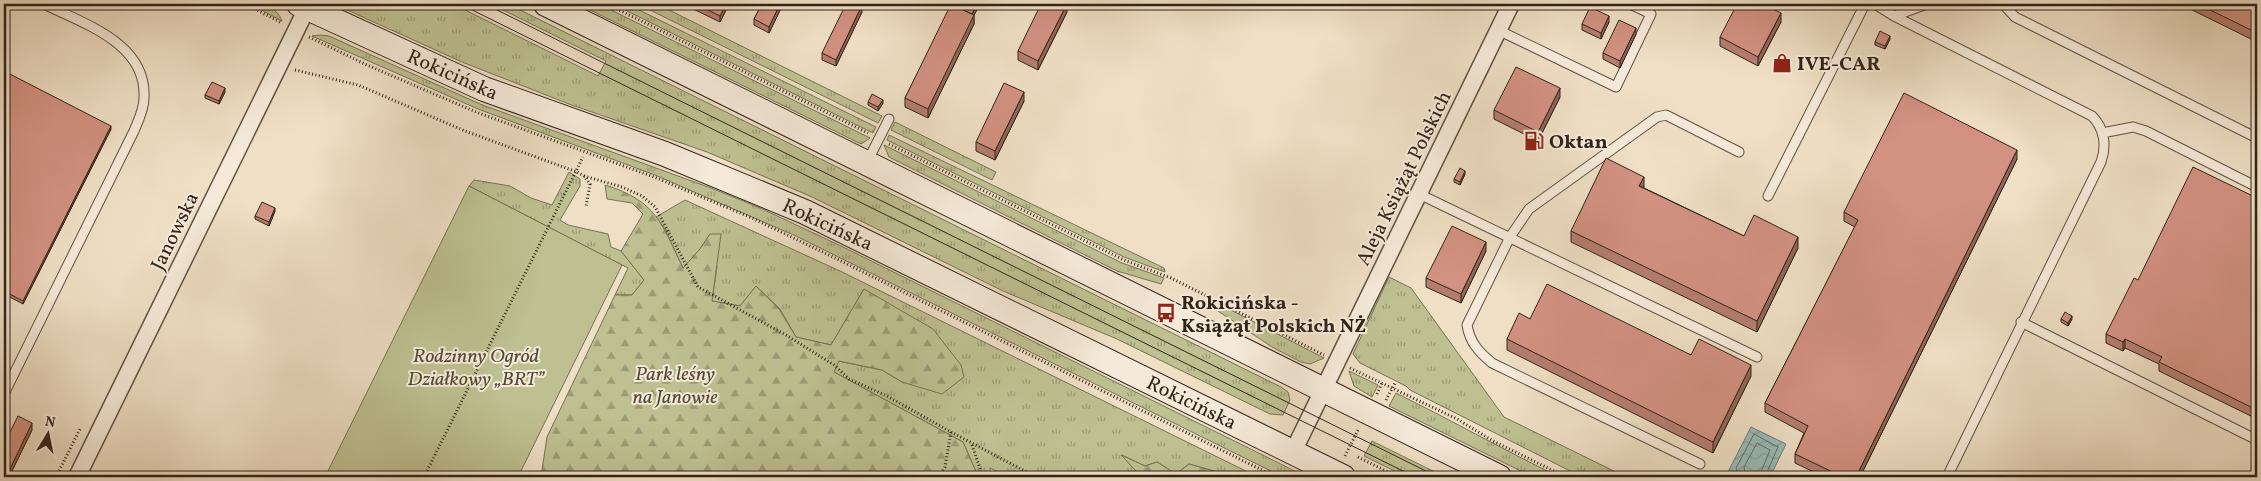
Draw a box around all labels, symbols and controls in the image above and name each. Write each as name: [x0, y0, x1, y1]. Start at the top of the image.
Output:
street label: Rokicińska: [402, 43, 502, 108]
place label: IVE-CAR: [1797, 51, 1880, 79]
shop icon: IVE-CAR: [1771, 52, 1793, 74]
street label: Aleja Książąt Polskich: [1350, 87, 1459, 271]
place label: Oktan: [1549, 129, 1608, 157]
fuel station icon: Oktan: [1523, 130, 1545, 152]
street label: Janowska: [145, 188, 207, 276]
street label: Rokicińska: [777, 193, 877, 259]
place label: Rokicińska - Książąt Polskich NŻ: [1181, 290, 1366, 341]
bus stop icon: Rokicińska - Książąt Polskich NŻ: [1155, 302, 1177, 324]
park label: Rodzinny Ogród Działkowy „BRT”: [408, 343, 546, 394]
park label: Park leśny na Janowie: [633, 361, 718, 412]
street label: Rokicińska: [1141, 370, 1241, 438]
north arrow: [22, 408, 72, 458]
text: N: [43, 412, 57, 433]

